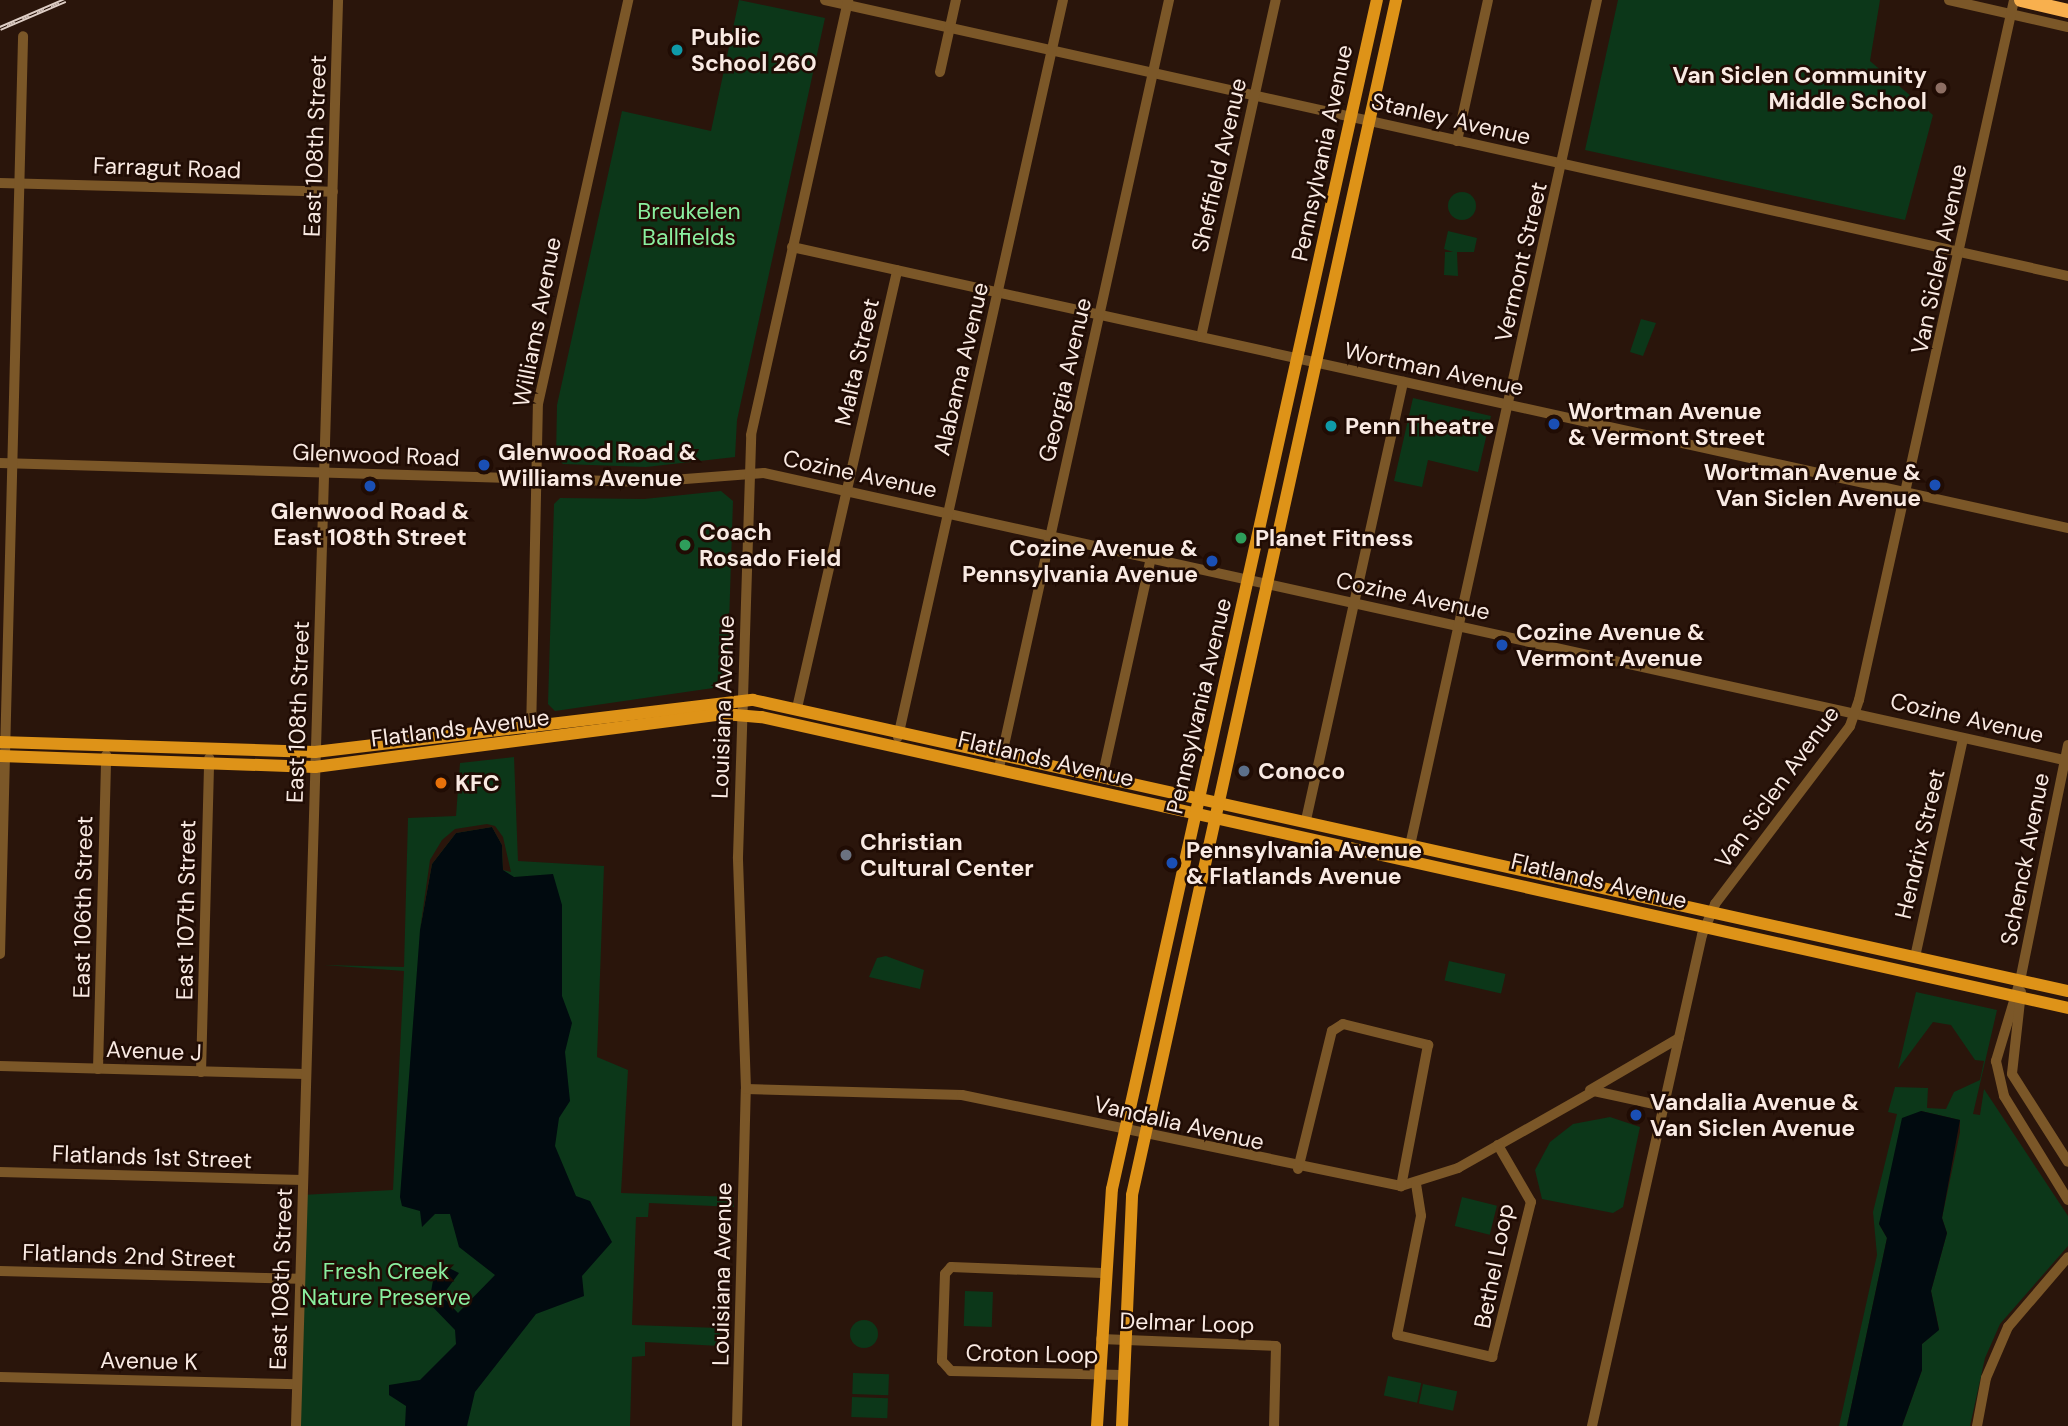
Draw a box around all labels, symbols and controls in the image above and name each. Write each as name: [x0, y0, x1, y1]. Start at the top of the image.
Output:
place label: Public School 260: [691, 23, 817, 77]
marker: Public School 260: [669, 42, 685, 58]
street label: Pennsylvania Avenue: [1286, 42, 1358, 264]
street label: East 108th Street: [298, 55, 332, 237]
place label: Van Siclen Community Middle School: [1673, 61, 1927, 115]
street label: Sheffield Avenue: [1186, 76, 1252, 254]
marker: Van Siclen Community Middle School: [1933, 80, 1949, 96]
street label: Stanley Avenue: [1369, 87, 1533, 151]
street label: Farragut Road: [92, 152, 242, 184]
street label: Van Siclen Avenue: [1905, 161, 1973, 357]
street label: Vermont Street: [1489, 179, 1553, 345]
park label: Breukelen Ballfields: [637, 197, 741, 251]
street label: Williams Avenue: [507, 235, 567, 409]
street label: Alabama Avenue: [928, 280, 994, 458]
street label: Georgia Avenue: [1033, 295, 1097, 465]
street label: Malta Street: [829, 296, 885, 428]
street label: Wortman Avenue: [1342, 337, 1526, 401]
place label: Wortman Avenue & Vermont Street: [1568, 397, 1765, 451]
place label: Penn Theatre: [1345, 412, 1494, 440]
marker: Wortman Avenue & Vermont Street: [1546, 416, 1562, 432]
marker: Penn Theatre: [1323, 418, 1339, 434]
street label: Glenwood Road: [292, 438, 460, 472]
place label: Glenwood Road & Williams Avenue: [498, 438, 697, 492]
street label: Cozine Avenue: [780, 444, 940, 504]
marker: Glenwood Road & Williams Avenue: [476, 457, 492, 473]
place label: Wortman Avenue & Van Siclen Avenue: [1704, 458, 1921, 512]
marker: Wortman Avenue & Van Siclen Avenue: [1927, 477, 1943, 493]
marker: Glenwood Road & East 108th Street: [362, 478, 378, 494]
place label: Glenwood Road & East 108th Street: [271, 497, 469, 551]
place label: Coach Rosado Field: [699, 518, 841, 572]
place label: Planet Fitness: [1255, 524, 1414, 552]
marker: Planet Fitness: [1233, 530, 1249, 546]
place label: Cozine Avenue & Pennsylvania Avenue: [962, 534, 1198, 588]
marker: Coach Rosado Field: [677, 537, 693, 553]
marker: Cozine Avenue & Pennsylvania Avenue: [1204, 553, 1220, 569]
street label: Cozine Avenue: [1333, 566, 1493, 626]
street label: Pennsylvania Avenue: [1161, 595, 1237, 817]
street label: Louisiana Avenue: [706, 615, 740, 799]
place label: Cozine Avenue & Vermont Avenue: [1516, 618, 1705, 672]
street label: East 108th Street: [281, 621, 315, 803]
marker: Cozine Avenue & Vermont Avenue: [1494, 637, 1510, 653]
street label: Cozine Avenue: [1888, 687, 2046, 749]
street label: Van Siclen Avenue: [1709, 701, 1845, 873]
street label: Flatlands Avenue: [369, 703, 551, 753]
street label: Flatlands Avenue: [955, 725, 1137, 793]
place label: Conoco: [1258, 757, 1345, 785]
marker: Conoco: [1236, 763, 1252, 779]
street label: Hendrix Street: [1889, 766, 1951, 922]
place label: KFC: [455, 769, 500, 797]
street label: Schenck Avenue: [1995, 770, 2055, 948]
marker: KFC: [433, 775, 449, 791]
street label: East 106th Street: [68, 815, 98, 999]
street label: East 107th Street: [171, 820, 201, 1000]
place label: Christian Cultural Center: [860, 828, 1034, 882]
place label: Pennsylvania Avenue & Flatlands Avenue: [1186, 836, 1422, 890]
marker: Christian Cultural Center: [838, 847, 854, 863]
street label: Flatlands Avenue: [1508, 847, 1690, 915]
marker: Pennsylvania Avenue & Flatlands Avenue: [1164, 855, 1180, 871]
street label: Avenue J: [106, 1036, 202, 1066]
place label: Vandalia Avenue & Van Siclen Avenue: [1650, 1088, 1859, 1142]
street label: Vandalia Avenue: [1091, 1090, 1267, 1156]
marker: Vandalia Avenue & Van Siclen Avenue: [1628, 1107, 1644, 1123]
street label: Flatlands 1st Street: [52, 1140, 252, 1174]
street label: Louisiana Avenue: [707, 1182, 737, 1366]
street label: East 108th Street: [264, 1188, 298, 1370]
street label: Bethel Loop: [1468, 1201, 1520, 1331]
street label: Flatlands 2nd Street: [22, 1238, 236, 1274]
park label: Fresh Creek Nature Preserve: [301, 1257, 471, 1311]
street label: Delmar Loop: [1119, 1307, 1255, 1339]
street label: Croton Loop: [965, 1339, 1099, 1369]
street label: Avenue K: [100, 1346, 198, 1376]

